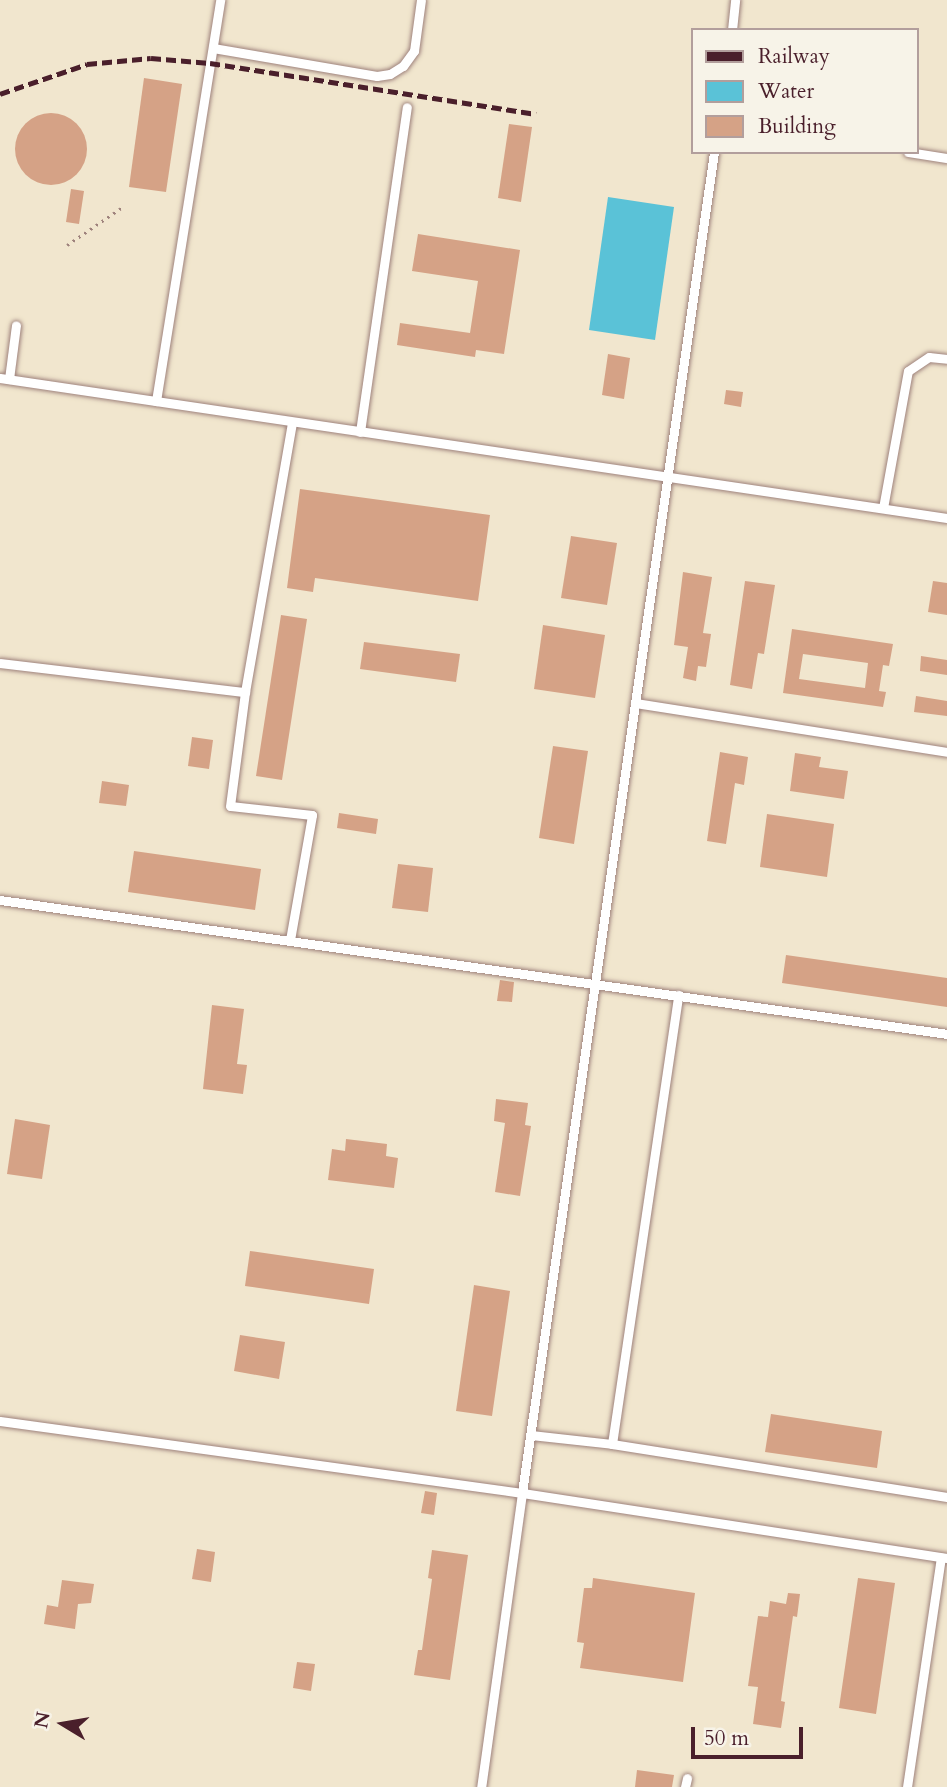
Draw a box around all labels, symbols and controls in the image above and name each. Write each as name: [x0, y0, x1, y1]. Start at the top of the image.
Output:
legend: [692, 28, 919, 154]
text: Railway: [758, 42, 830, 71]
text: Water: [758, 77, 814, 106]
text: Building: [758, 112, 836, 141]
north arrow: [28, 1689, 98, 1759]
text: N: [28, 1709, 57, 1731]
scale bar: [695, 1714, 807, 1758]
text: 50 m: [704, 1724, 749, 1753]

